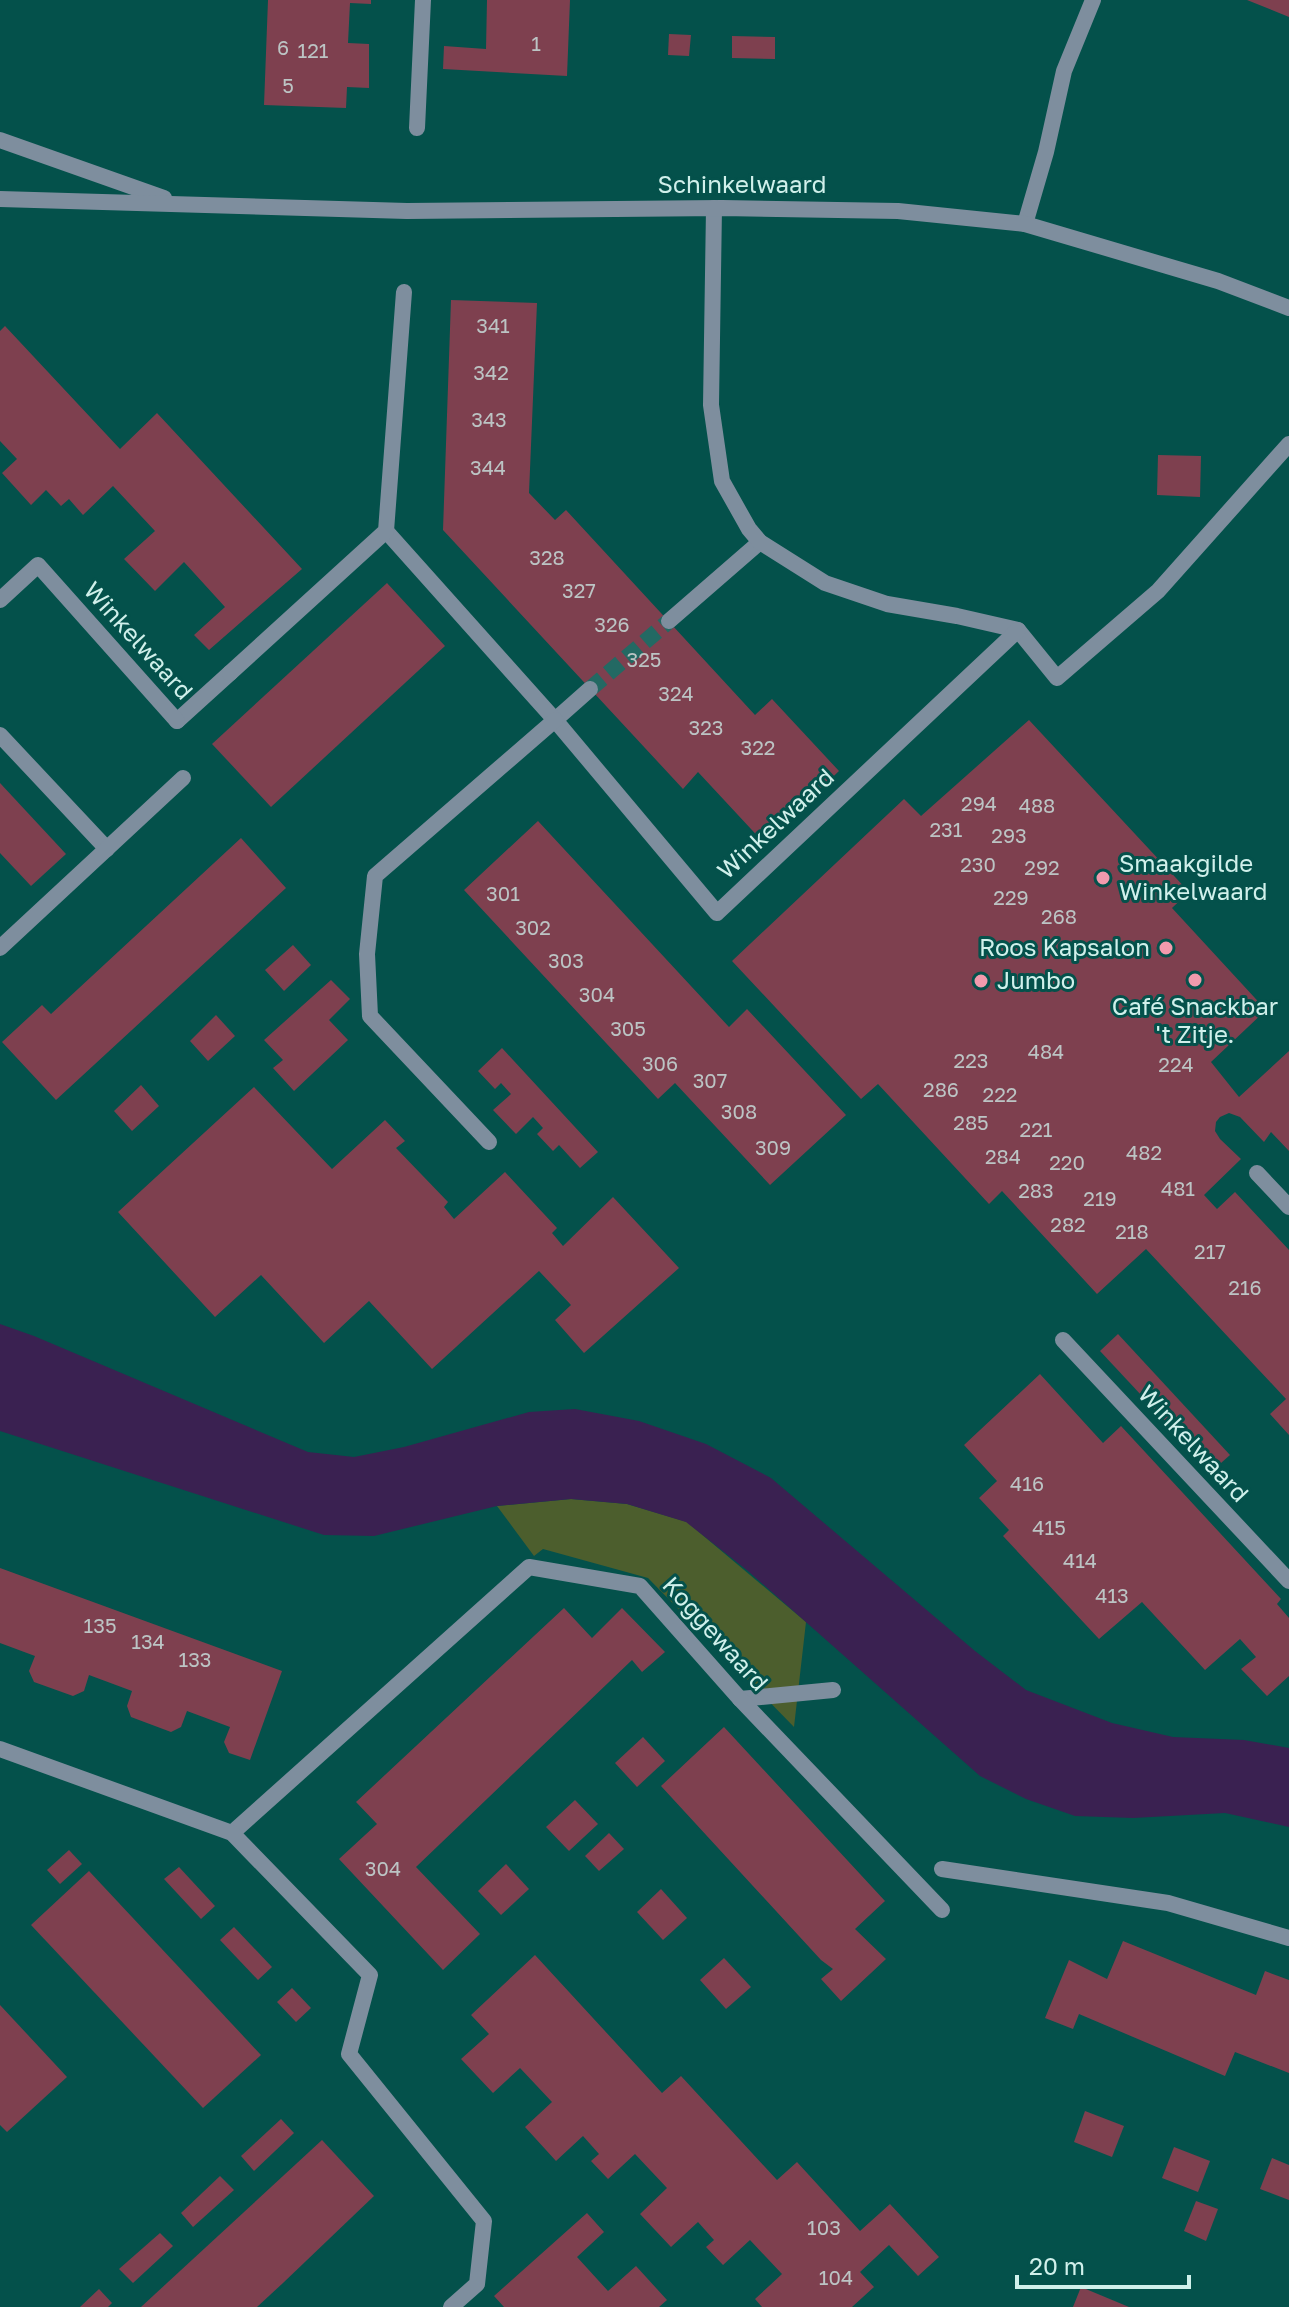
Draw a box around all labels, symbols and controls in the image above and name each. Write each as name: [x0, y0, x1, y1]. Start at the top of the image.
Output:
house number: 1: [531, 31, 541, 55]
house number: 6: [277, 35, 289, 59]
house number: 121: [298, 38, 329, 62]
house number: 5: [282, 73, 294, 97]
street label: Schinkelwaard: [658, 169, 826, 198]
house number: 341: [476, 313, 510, 337]
house number: 342: [473, 360, 509, 384]
house number: 343: [471, 407, 507, 431]
house number: 344: [470, 455, 506, 479]
house number: 328: [529, 545, 565, 569]
street label: Winkelwaard: [79, 575, 200, 705]
house number: 327: [562, 578, 596, 602]
house number: 326: [594, 612, 630, 636]
house number: 325: [627, 647, 661, 671]
house number: 324: [658, 681, 694, 705]
house number: 323: [689, 715, 724, 739]
house number: 322: [741, 735, 775, 759]
street label: Winkelwaard: [711, 762, 839, 884]
house number: 294: [961, 791, 997, 815]
house number: 488: [1019, 793, 1055, 817]
house number: 231: [930, 817, 963, 841]
house number: 293: [991, 823, 1027, 847]
place label: Smaakgilde Winkelwaard: [1119, 848, 1268, 905]
house number: 230: [960, 852, 996, 876]
house number: 292: [1024, 855, 1060, 879]
marker: Smaakgilde Winkelwaard: [1094, 869, 1112, 887]
house number: 301: [486, 881, 520, 905]
house number: 229: [993, 885, 1029, 909]
house number: 268: [1041, 904, 1077, 928]
house number: 302: [515, 915, 551, 939]
place label: Roos Kapsalon: [979, 932, 1150, 961]
marker: Roos Kapsalon: [1157, 939, 1175, 957]
house number: 303: [548, 948, 584, 972]
place label: Jumbo: [997, 965, 1075, 994]
marker: Café Snackbar 't Zitje.: [1186, 971, 1204, 989]
marker: Jumbo: [972, 972, 990, 990]
house number: 304: [579, 982, 615, 1006]
place label: Café Snackbar 't Zitje.: [1112, 991, 1278, 1048]
house number: 305: [610, 1016, 646, 1040]
house number: 484: [1028, 1039, 1064, 1063]
house number: 223: [954, 1048, 988, 1072]
house number: 306: [642, 1051, 678, 1075]
house number: 224: [1158, 1052, 1194, 1076]
house number: 307: [693, 1068, 727, 1092]
house number: 286: [923, 1077, 959, 1101]
house number: 222: [983, 1082, 1017, 1106]
house number: 308: [721, 1099, 757, 1123]
house number: 285: [953, 1110, 989, 1134]
house number: 221: [1020, 1117, 1053, 1141]
house number: 309: [755, 1135, 791, 1159]
house number: 482: [1126, 1140, 1162, 1164]
house number: 284: [985, 1144, 1021, 1168]
house number: 220: [1049, 1150, 1085, 1174]
house number: 481: [1161, 1176, 1195, 1200]
house number: 283: [1018, 1178, 1054, 1202]
house number: 219: [1083, 1186, 1117, 1210]
house number: 282: [1050, 1212, 1086, 1236]
house number: 218: [1115, 1219, 1149, 1243]
house number: 217: [1194, 1239, 1226, 1263]
house number: 216: [1228, 1275, 1262, 1299]
street label: Winkelwaard: [1133, 1379, 1255, 1507]
house number: 416: [1010, 1471, 1044, 1495]
house number: 415: [1032, 1515, 1066, 1539]
house number: 414: [1063, 1548, 1097, 1572]
street label: Koggewaard: [657, 1570, 775, 1696]
house number: 413: [1095, 1583, 1129, 1607]
house number: 135: [84, 1613, 117, 1637]
house number: 134: [131, 1629, 165, 1653]
house number: 133: [178, 1647, 212, 1671]
house number: 304: [365, 1856, 401, 1880]
house number: 103: [807, 2215, 841, 2239]
scale bar: [1017, 2239, 1189, 2289]
text: 20 m: [1029, 2251, 1085, 2280]
house number: 104: [819, 2265, 853, 2289]

